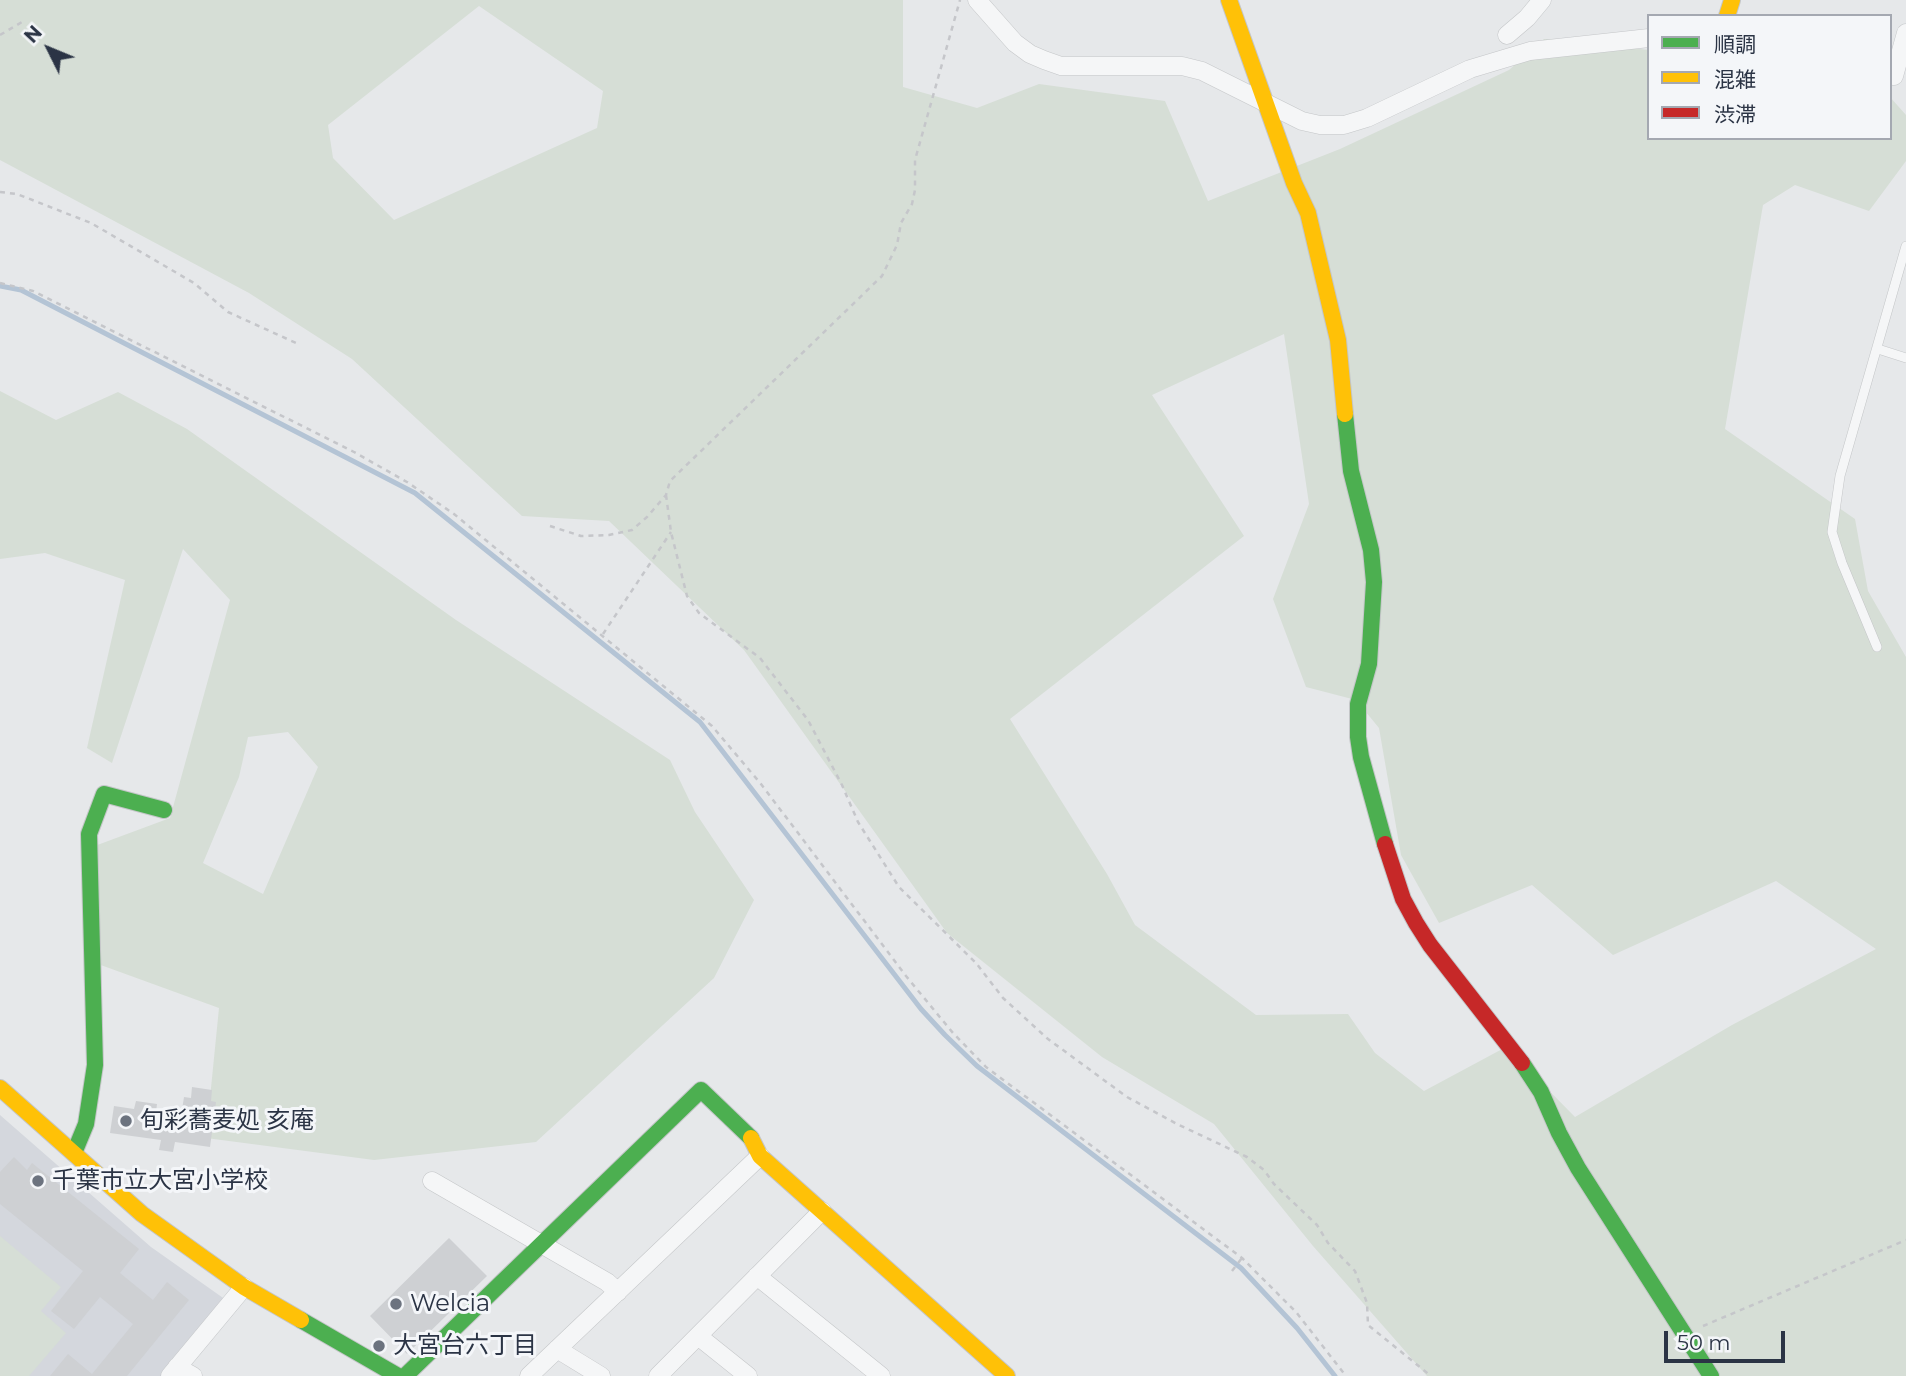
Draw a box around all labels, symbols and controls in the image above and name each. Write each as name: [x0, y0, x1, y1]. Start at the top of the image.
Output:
north arrow: [14, 14, 84, 84]
legend: [1647, 14, 1892, 140]
text: N: [20, 21, 47, 48]
text: 順調: [1714, 32, 1756, 57]
text: 混雑: [1714, 67, 1756, 92]
text: 渋滞: [1714, 102, 1756, 127]
place label: 旬彩蕎麦処 亥庵: [140, 1107, 314, 1135]
marker: 旬彩蕎麦処 亥庵: [118, 1113, 134, 1129]
place label: 千葉市立大宮小学校: [52, 1167, 268, 1195]
marker: 千葉市立大宮小学校: [30, 1173, 46, 1189]
place label: Welcia: [410, 1290, 490, 1318]
marker: Welcia: [388, 1296, 404, 1312]
scale bar: [1668, 1316, 1789, 1360]
text: 50 m: [1677, 1330, 1731, 1355]
place label: 大宮台六丁目: [393, 1332, 537, 1360]
marker: 大宮台六丁目: [371, 1338, 387, 1354]

